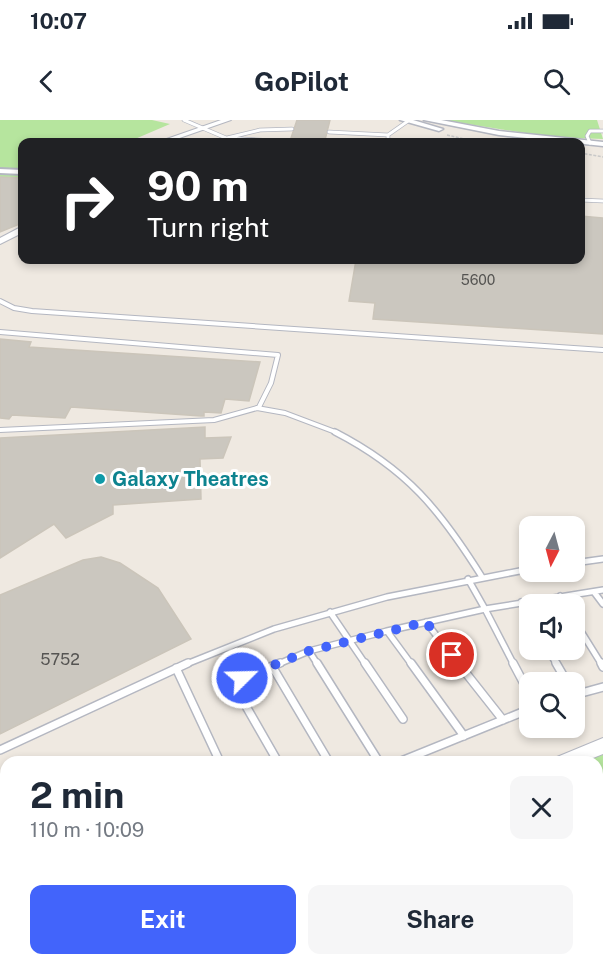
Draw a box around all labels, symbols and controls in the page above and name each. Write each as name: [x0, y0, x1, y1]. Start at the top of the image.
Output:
text: 10:07: [30, 8, 87, 34]
icon: back: [30, 65, 63, 98]
text: GoPilot: [254, 65, 349, 97]
icon: search: [540, 65, 573, 98]
text: 90 m: [147, 161, 249, 210]
icon: right: [48, 162, 126, 240]
text: Turn right: [147, 211, 270, 243]
house number: 5600: [461, 272, 495, 288]
place label: Galaxy Theatres: [112, 467, 269, 491]
marker: Galaxy Theatres: [93, 472, 107, 486]
north arrow: [519, 516, 585, 582]
map controls: [519, 516, 585, 738]
button: sound: [519, 594, 585, 660]
pin: [426, 629, 477, 680]
icon: arrive: [435, 638, 468, 671]
position arrow: [210, 646, 274, 710]
house number: 5752: [40, 650, 80, 669]
button: search: [519, 672, 585, 738]
text: 2 min: [30, 774, 124, 816]
button: close: [510, 776, 573, 839]
text: 110 m · 10:09: [30, 818, 144, 842]
button: Exit: [30, 885, 296, 954]
button: Share: [308, 885, 573, 954]

